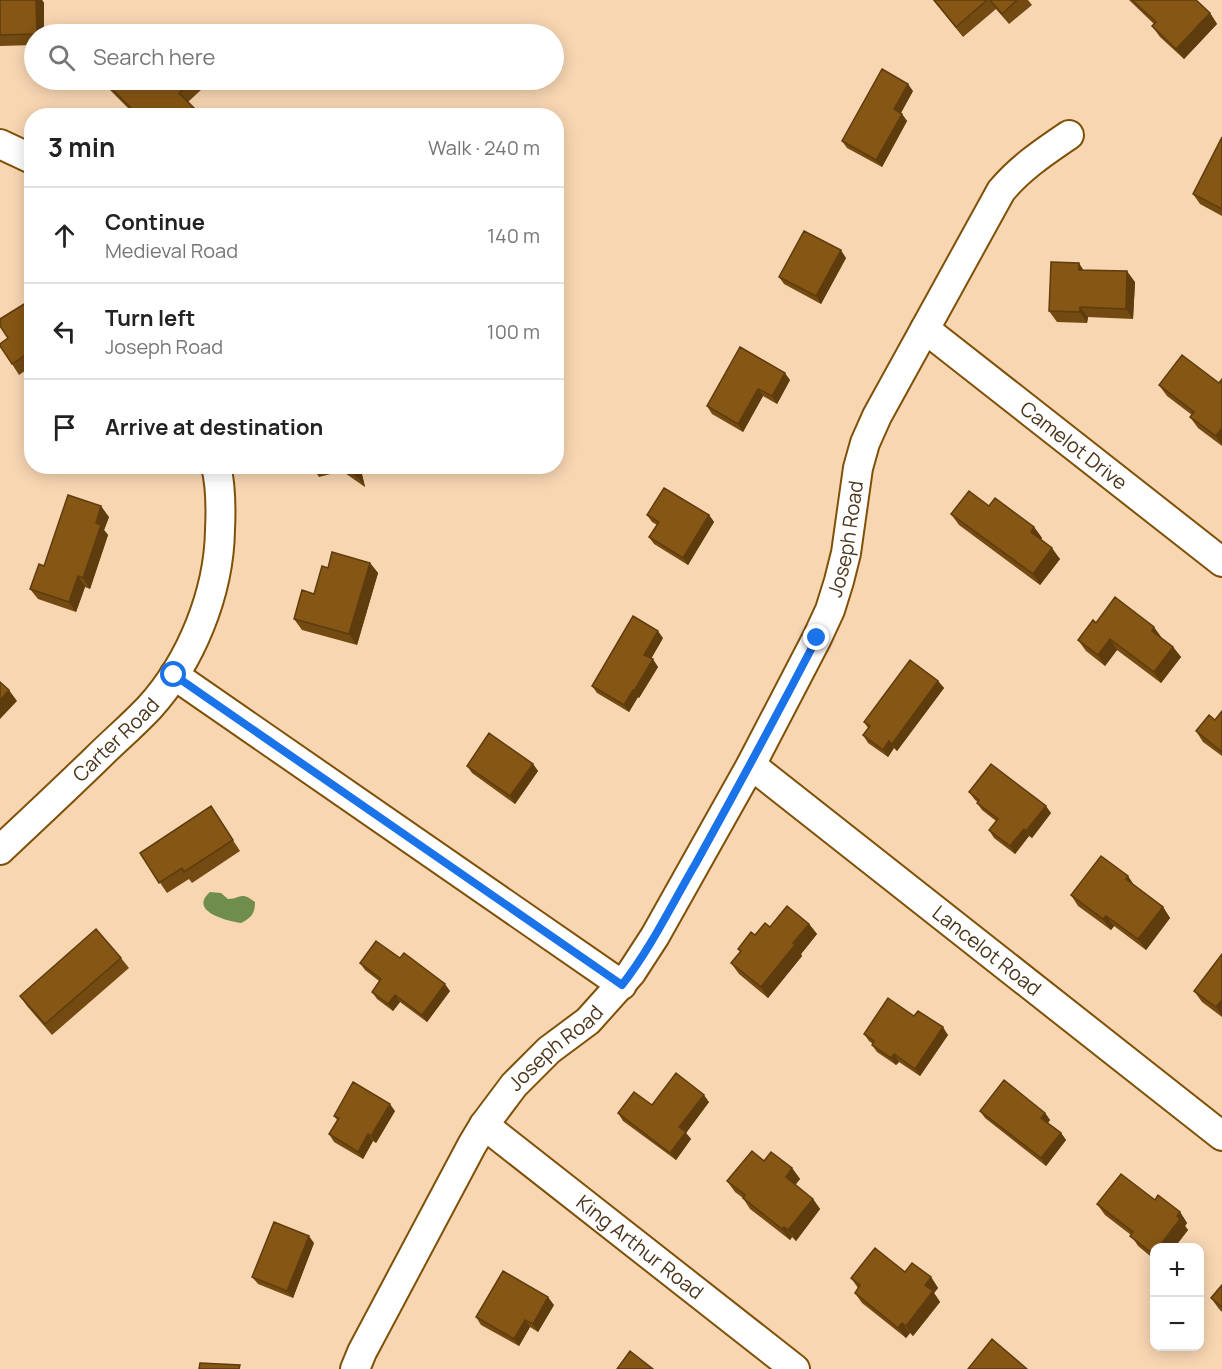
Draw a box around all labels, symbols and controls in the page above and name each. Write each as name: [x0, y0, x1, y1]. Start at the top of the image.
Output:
search box: [24, 24, 564, 90]
icon: search: [45, 41, 78, 74]
text: Search here: [93, 42, 215, 72]
text: 3 min: [48, 129, 115, 165]
text: Walk · 240 m: [428, 134, 540, 161]
text: Continue: [105, 207, 205, 237]
icon: ahead: [48, 219, 81, 252]
text: 140 m: [487, 222, 540, 249]
text: Medieval Road: [105, 237, 238, 264]
text: Turn left: [105, 303, 195, 333]
icon: left: [48, 315, 81, 348]
text: 100 m: [487, 318, 540, 345]
text: Joseph Road: [105, 333, 223, 360]
street label: Camelot Drive: [1015, 395, 1133, 496]
icon: arrive: [48, 411, 81, 444]
text: Arrive at destination: [105, 412, 323, 442]
street label: Joseph Road: [821, 479, 869, 600]
route end: [803, 624, 829, 650]
route start: [160, 661, 186, 687]
street label: Carter Road: [66, 692, 165, 788]
street label: Lancelot Road: [927, 899, 1047, 1002]
street label: Joseph Road: [502, 999, 609, 1096]
street label: King Arthur Road: [571, 1188, 709, 1305]
map controls: [1150, 1243, 1204, 1351]
button: +: [1150, 1243, 1204, 1297]
button: −: [1150, 1297, 1204, 1351]

